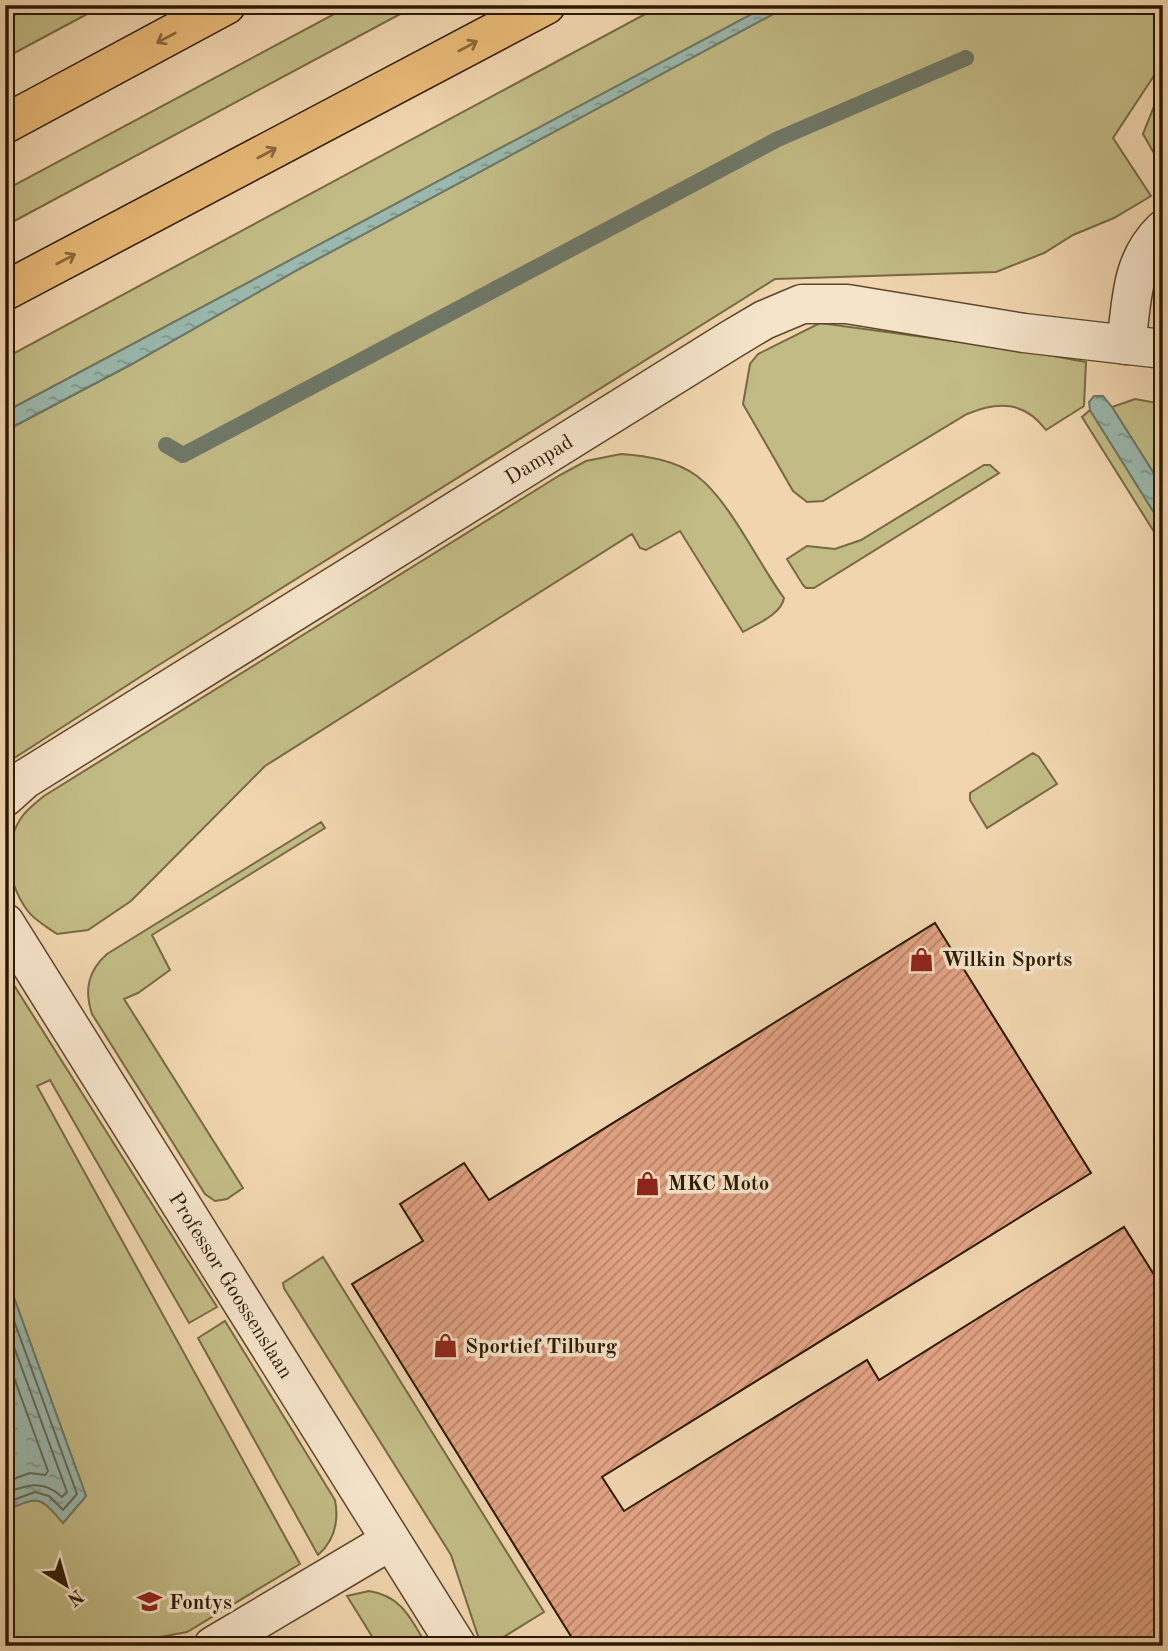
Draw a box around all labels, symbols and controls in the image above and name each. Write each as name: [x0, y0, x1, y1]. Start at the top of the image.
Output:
one-way arrow: [156, 31, 177, 45]
one-way arrow: [457, 39, 478, 53]
one-way arrow: [256, 145, 277, 159]
one-way arrow: [55, 252, 75, 266]
street label: Dampad: [502, 432, 577, 489]
shop icon: Wilkin Sports: [908, 945, 936, 973]
place label: Wilkin Sports: [942, 950, 1072, 971]
shop icon: MKC Moto: [634, 1169, 662, 1197]
place label: MKC Moto: [668, 1174, 769, 1195]
street label: Professor Goossenslaan: [164, 1189, 296, 1383]
shop icon: Sportief Tilburg: [431, 1332, 459, 1360]
place label: Sportief Tilburg: [465, 1337, 618, 1358]
north arrow: [32, 1550, 102, 1620]
text: N: [63, 1585, 86, 1609]
school or university icon: Fontys: [135, 1588, 163, 1616]
place label: Fontys: [169, 1593, 232, 1614]

